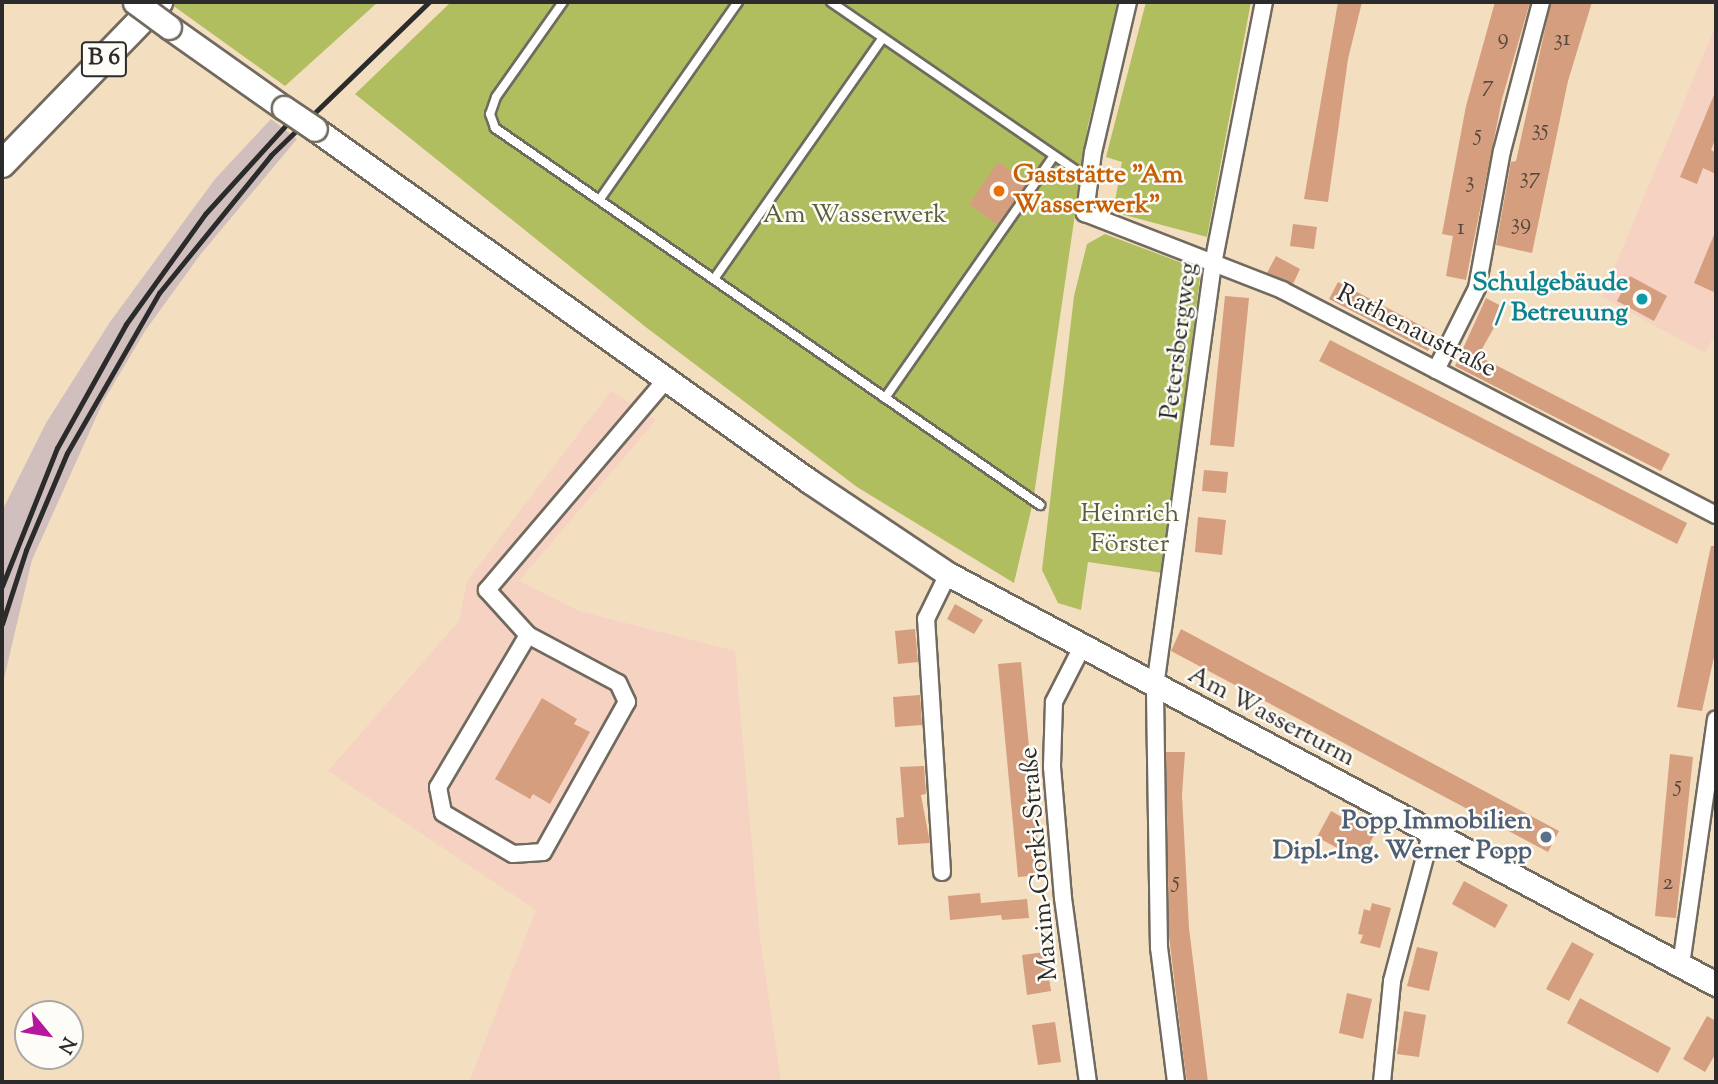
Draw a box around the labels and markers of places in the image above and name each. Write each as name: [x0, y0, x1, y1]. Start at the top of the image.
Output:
place label: Gaststätte "Am Wasserwerk": [1013, 160, 1183, 222]
marker: Gaststätte "Am Wasserwerk": [991, 183, 1007, 199]
place label: Schulgebäude / Betreuung: [1472, 268, 1628, 330]
marker: Schulgebäude / Betreuung: [1634, 291, 1650, 307]
place label: Popp Immobilien Dipl.-Ing. Werner Popp: [1273, 806, 1532, 868]
marker: Popp Immobilien Dipl.-Ing. Werner Popp: [1538, 829, 1554, 845]

